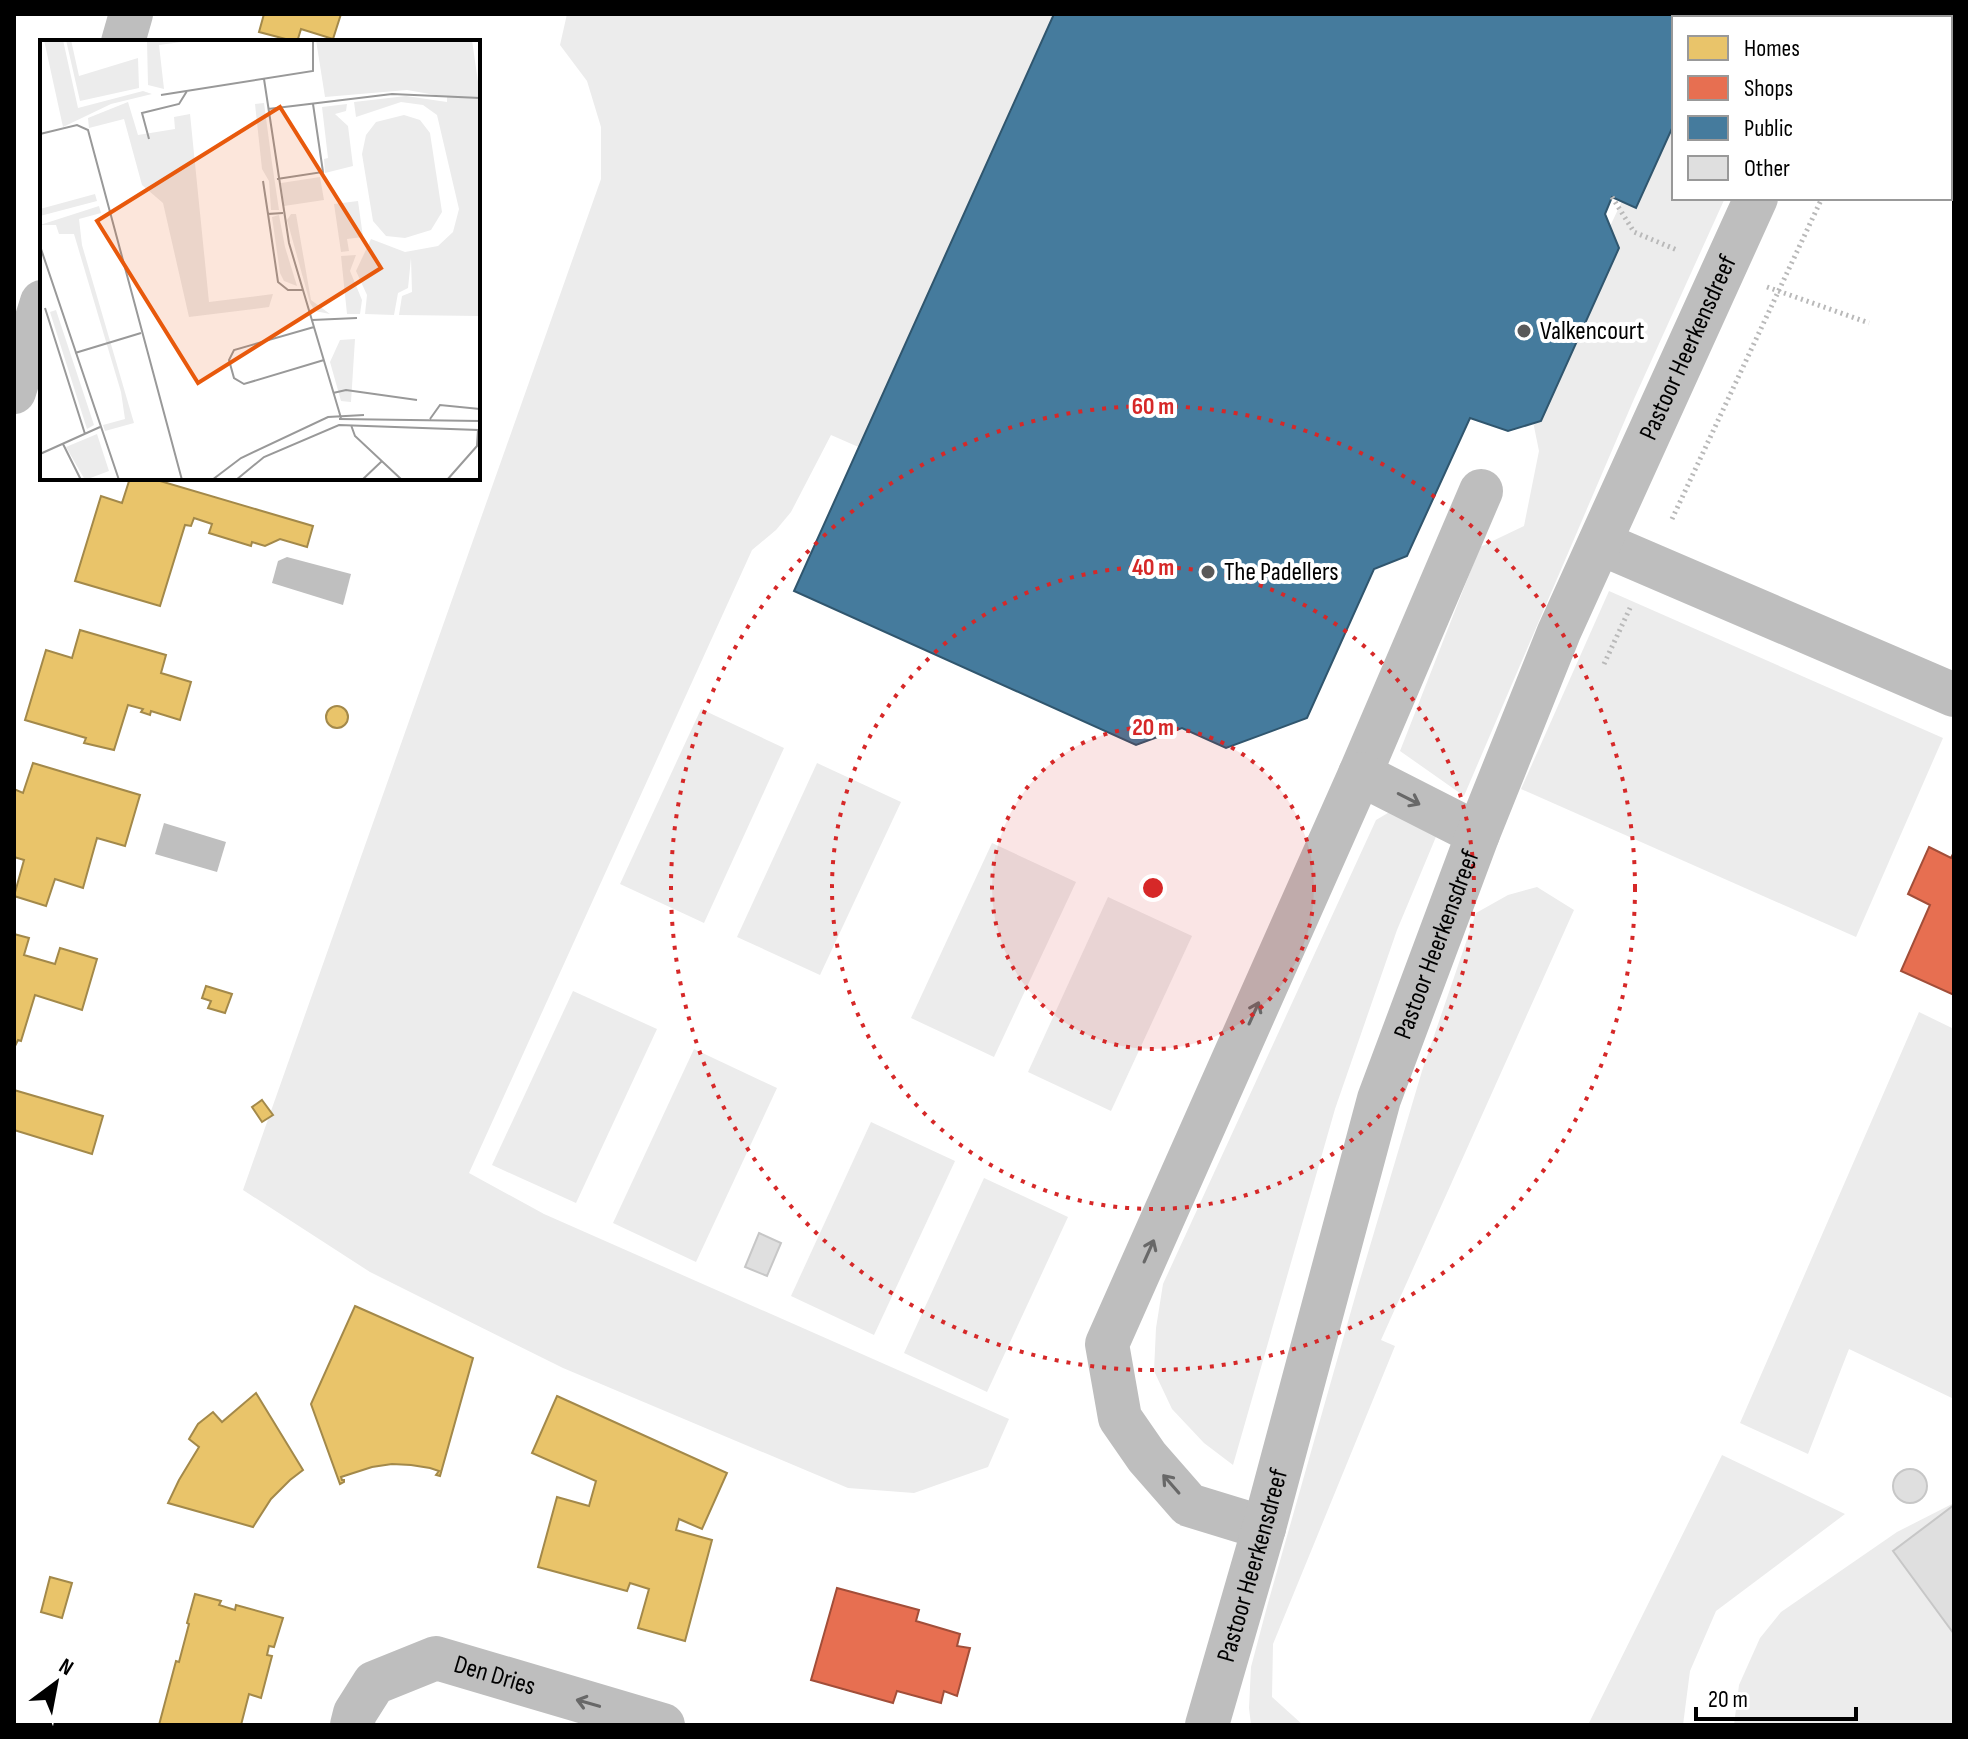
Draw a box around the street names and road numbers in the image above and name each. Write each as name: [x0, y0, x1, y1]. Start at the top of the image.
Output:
street label: Pastoor Heerkensdreef: [1633, 250, 1744, 445]
street label: Pastoor Heerkensdreef: [1387, 845, 1486, 1043]
street label: Pastoor Heerkensdreef: [1211, 1465, 1295, 1666]
street label: Den Dries: [450, 1649, 539, 1702]

